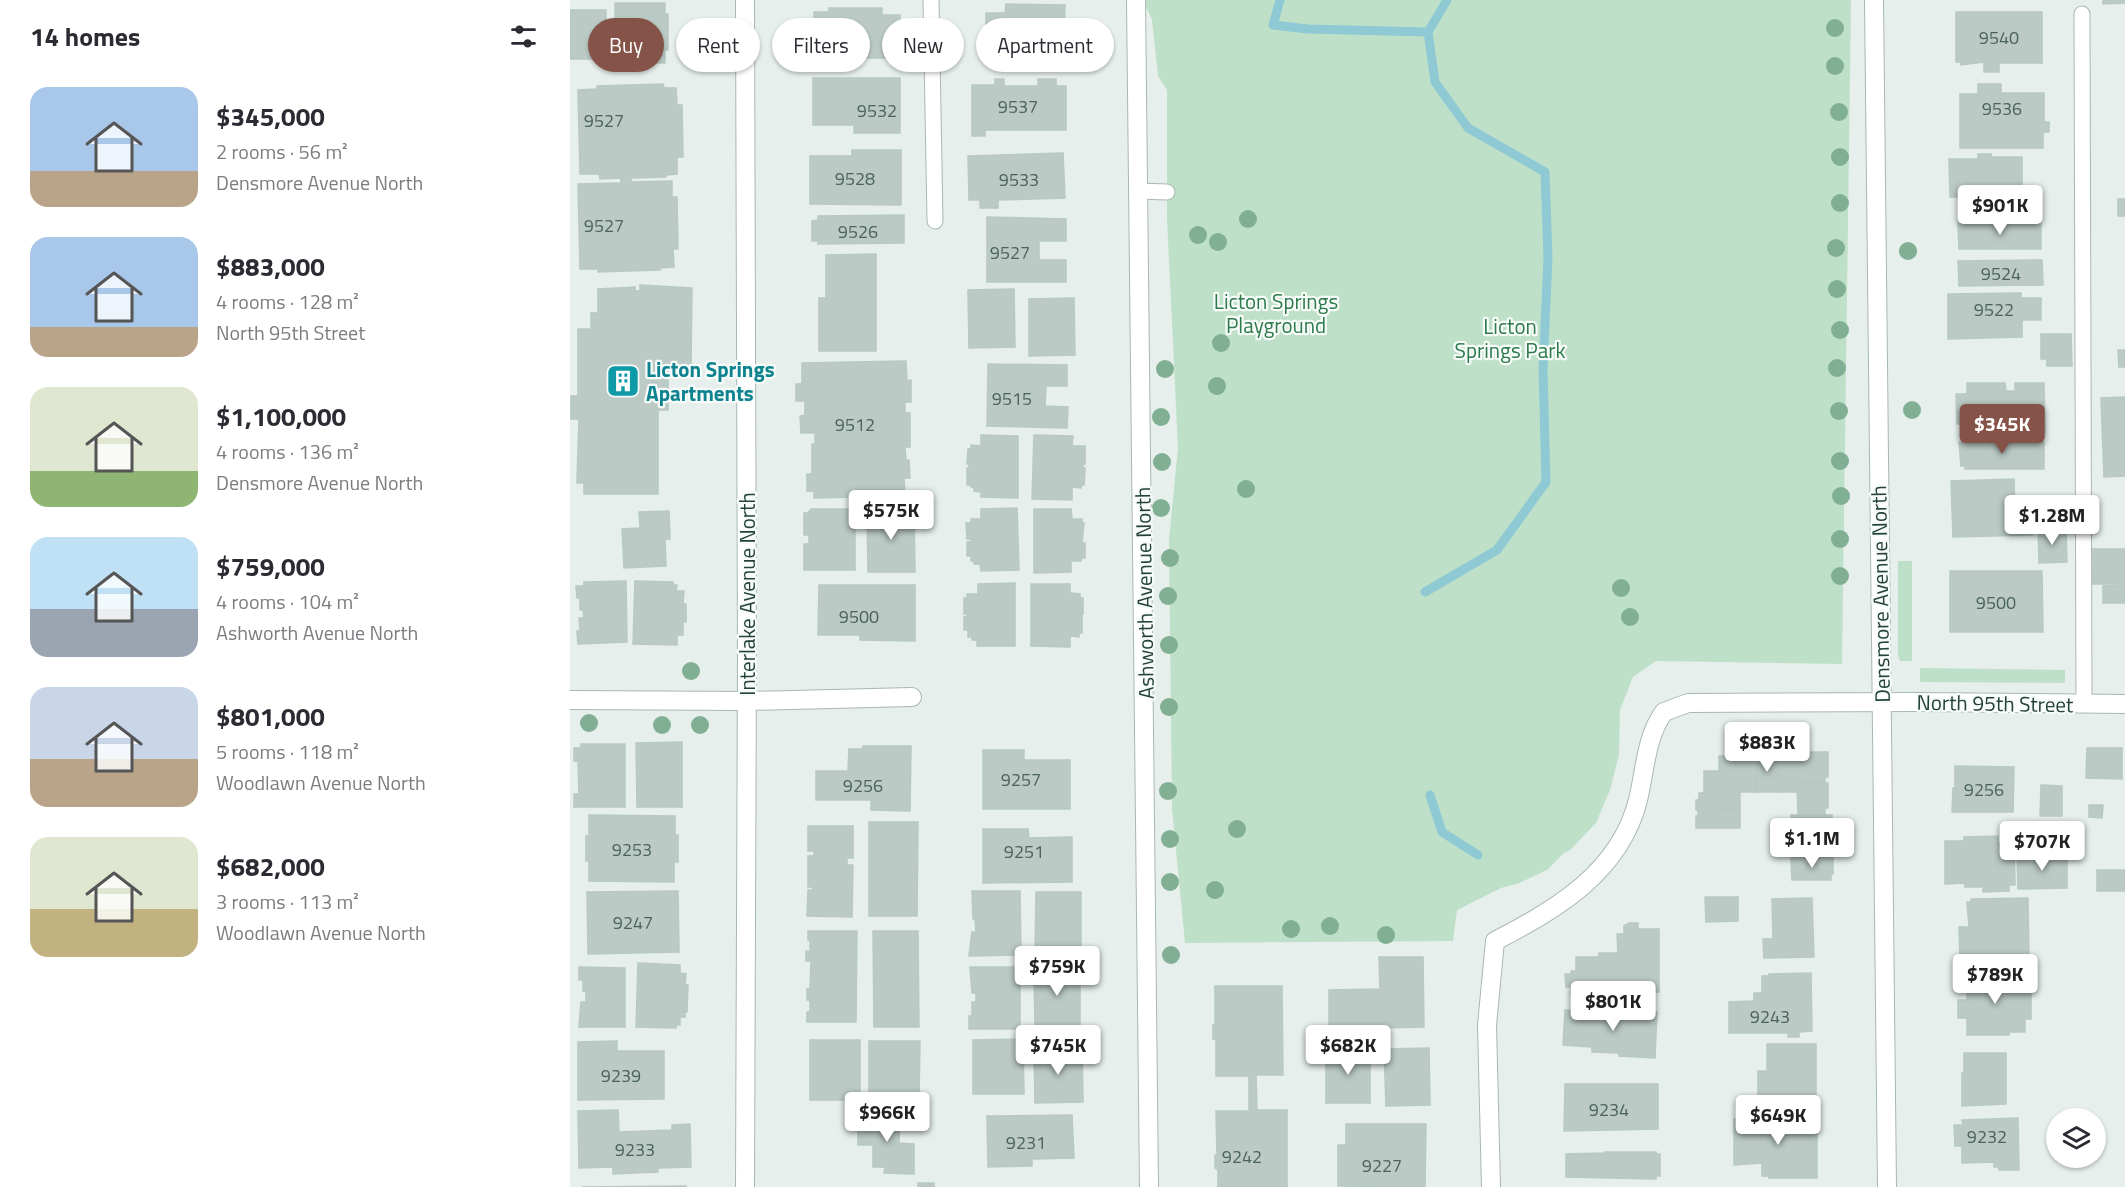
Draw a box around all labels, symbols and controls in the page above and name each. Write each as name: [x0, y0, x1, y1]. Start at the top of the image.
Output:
text: 14 homes: [30, 17, 140, 56]
chip: Buy: [588, 18, 664, 72]
chip: Rent: [676, 18, 760, 72]
chip: Filters: [772, 18, 870, 72]
chip: New: [882, 18, 964, 72]
chip: Apartment: [976, 18, 1114, 72]
icon: filters: [507, 20, 540, 53]
house number: 9540: [1979, 24, 2019, 51]
house number: 9537: [998, 93, 1038, 120]
house number: 9536: [1982, 95, 2022, 122]
text: $345,000: [216, 97, 325, 136]
house number: 9532: [857, 97, 897, 124]
house number: 9527: [584, 107, 624, 134]
icon: home: [78, 111, 150, 183]
text: 2 rooms · 56 m²: [216, 136, 348, 167]
house number: 9528: [835, 165, 875, 192]
house number: 9533: [999, 166, 1039, 193]
text: Densmore Avenue North: [216, 167, 423, 198]
pin: $901K: [1958, 185, 2042, 236]
text: $901K: [1972, 189, 2028, 220]
house number: 9527: [584, 212, 624, 239]
house number: 9526: [838, 218, 878, 245]
house number: 9527: [990, 239, 1030, 266]
text: $883,000: [216, 247, 325, 286]
house number: 9524: [1981, 260, 2021, 287]
icon: home: [78, 261, 150, 333]
park label: Licton Springs Playground: [1214, 285, 1338, 341]
text: 4 rooms · 128 m²: [216, 286, 359, 317]
house number: 9522: [1974, 296, 2014, 323]
park label: Licton Springs Park: [1455, 310, 1565, 366]
text: North 95th Street: [216, 317, 365, 348]
place label: Licton Springs Apartments: [646, 353, 775, 409]
building icon: Licton Springs Apartments: [605, 363, 641, 399]
house number: 9515: [992, 385, 1032, 412]
text: $1,100,000: [216, 397, 346, 436]
pin: $345K: [1960, 404, 2044, 455]
text: $345K: [1974, 408, 2030, 439]
icon: home: [78, 411, 150, 483]
house number: 9512: [835, 411, 875, 438]
text: 4 rooms · 136 m²: [216, 436, 359, 467]
text: Densmore Avenue North: [216, 467, 423, 498]
street label: Densmore Avenue North: [1862, 485, 1898, 703]
street label: Ashworth Avenue North: [1126, 487, 1162, 699]
pin: $575K: [849, 490, 933, 541]
street label: Interlake Avenue North: [731, 492, 763, 696]
text: $575K: [863, 494, 919, 525]
pin: $1.28M: [2003, 495, 2101, 546]
text: $1.28M: [2018, 499, 2086, 530]
text: $759,000: [216, 547, 325, 586]
icon: home: [78, 561, 150, 633]
text: 4 rooms · 104 m²: [216, 586, 359, 617]
house number: 9500: [1976, 589, 2016, 616]
house number: 9500: [839, 603, 879, 630]
text: Ashworth Avenue North: [216, 617, 418, 648]
street label: North 95th Street: [1916, 686, 2074, 720]
text: $801,000: [216, 697, 325, 736]
icon: home: [78, 711, 150, 783]
pin: $883K: [1725, 722, 1809, 773]
text: $883K: [1739, 726, 1795, 757]
text: 5 rooms · 118 m²: [216, 736, 359, 767]
house number: 9257: [1001, 766, 1041, 793]
text: Woodlawn Avenue North: [216, 767, 426, 798]
house number: 9256: [843, 772, 883, 799]
house number: 9256: [1964, 776, 2004, 803]
pin: $1.1M: [1770, 818, 1854, 869]
pin: $707K: [2000, 821, 2084, 872]
text: $1.1M: [1784, 822, 1840, 853]
text: $707K: [2014, 825, 2070, 856]
house number: 9253: [612, 836, 652, 863]
house number: 9251: [1004, 838, 1044, 865]
text: $682,000: [216, 847, 325, 886]
icon: home: [78, 861, 150, 933]
text: 3 rooms · 113 m²: [216, 886, 359, 917]
house number: 9247: [613, 909, 653, 936]
text: Woodlawn Avenue North: [216, 917, 426, 948]
pin: $759K: [1015, 946, 1099, 997]
text: $759K: [1029, 950, 1085, 981]
pin: $789K: [1953, 954, 2037, 1005]
text: $789K: [1967, 958, 2023, 989]
pin: $801K: [1571, 981, 1655, 1032]
text: $801K: [1585, 985, 1641, 1016]
house number: 9243: [1750, 1003, 1790, 1030]
pin: $745K: [1016, 1025, 1100, 1076]
pin: $682K: [1306, 1025, 1390, 1076]
text: $745K: [1030, 1029, 1086, 1060]
text: $682K: [1320, 1029, 1376, 1060]
house number: 9239: [601, 1062, 641, 1089]
pin: $966K: [845, 1092, 929, 1143]
pin: $649K: [1736, 1095, 1820, 1146]
text: $966K: [859, 1096, 915, 1127]
house number: 9234: [1589, 1096, 1629, 1123]
text: $649K: [1750, 1099, 1806, 1130]
map controls: [2046, 1108, 2106, 1168]
button: layers: [2046, 1108, 2106, 1168]
house number: 9232: [1967, 1123, 2007, 1150]
house number: 9231: [1006, 1129, 1046, 1156]
house number: 9233: [615, 1136, 655, 1163]
house number: 9242: [1222, 1143, 1262, 1170]
house number: 9227: [1362, 1152, 1402, 1179]

